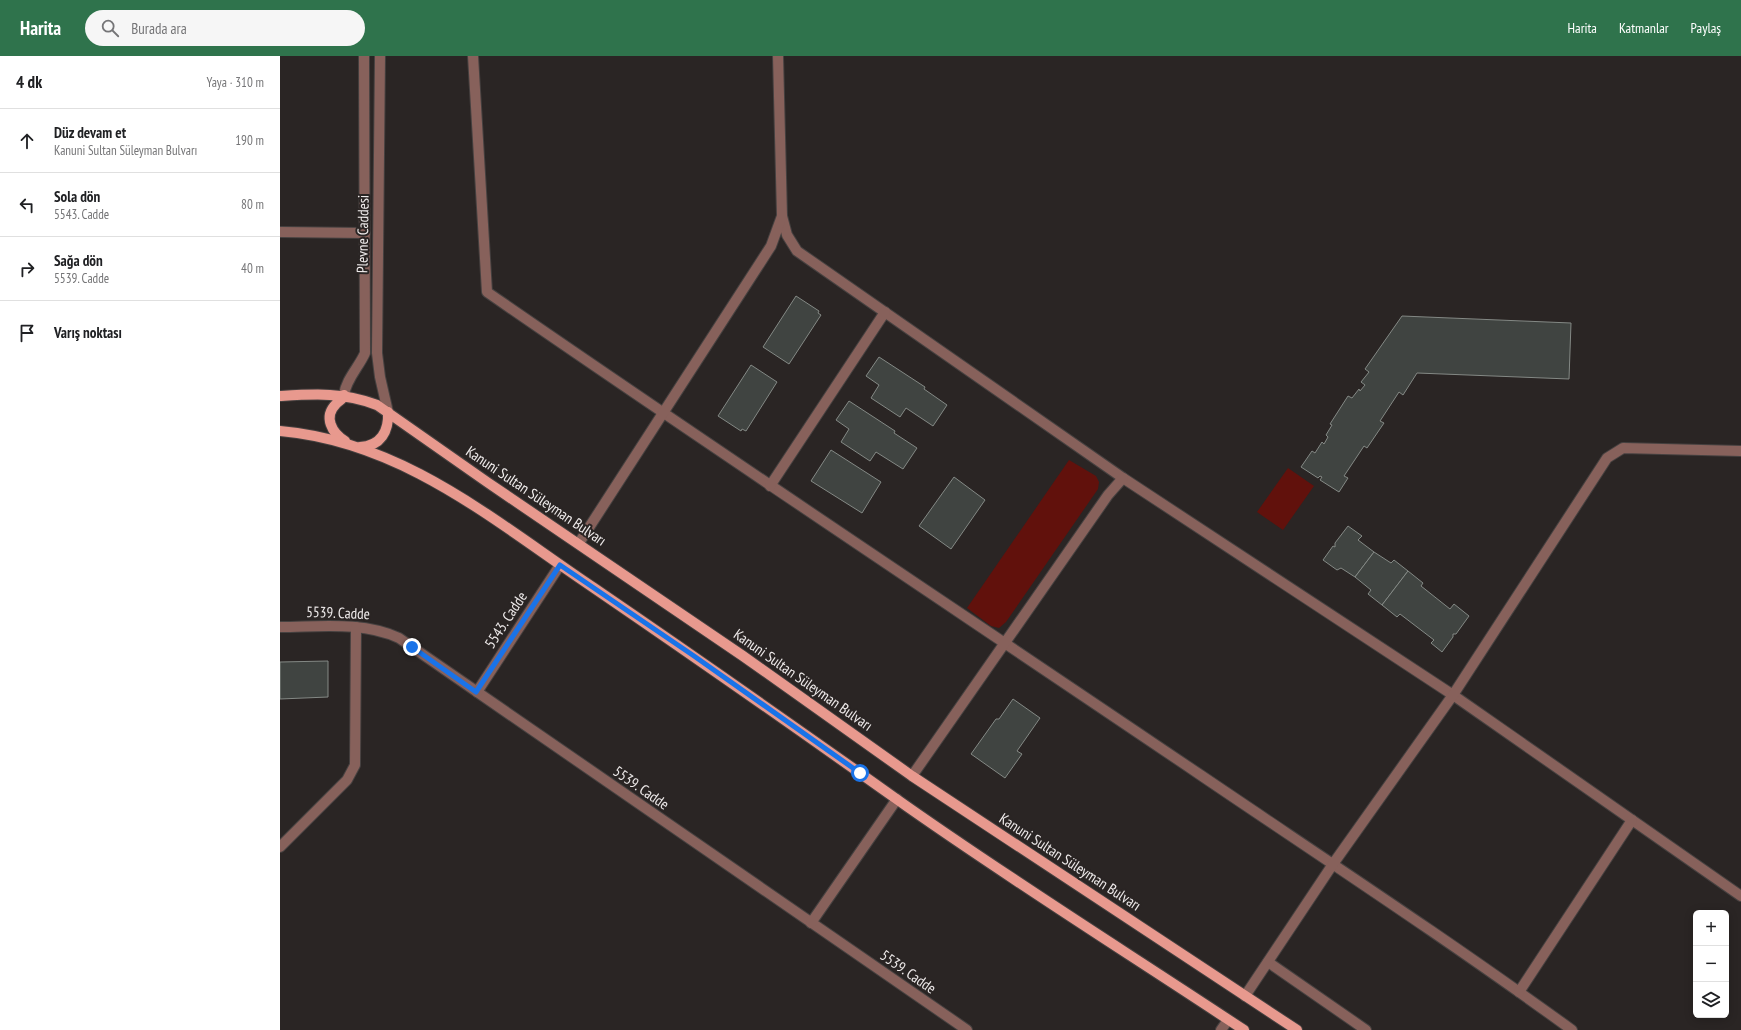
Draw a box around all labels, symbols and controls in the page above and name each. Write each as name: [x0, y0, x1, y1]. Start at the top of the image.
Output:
search box: [85, 10, 365, 46]
text: Harita: [20, 16, 61, 40]
icon: search: [99, 17, 121, 39]
text: Burada ara: [131, 19, 187, 38]
text: Harita: [1568, 19, 1597, 37]
text: Katmanlar: [1619, 19, 1669, 37]
text: Paylaş: [1691, 19, 1721, 37]
text: 4 dk: [16, 71, 42, 93]
text: Yaya · 310 m: [207, 74, 264, 91]
text: Düz devam et: [54, 123, 126, 142]
icon: ahead: [16, 130, 38, 152]
text: 190 m: [235, 132, 264, 149]
text: Kanuni Sultan Süleyman Bulvarı: [54, 142, 197, 159]
text: Sola dön: [54, 187, 100, 206]
icon: left: [16, 194, 38, 216]
street label: Plevne Caddesi: [352, 195, 373, 273]
text: 80 m: [241, 196, 264, 213]
text: 5543. Cadde: [54, 206, 109, 223]
text: Sağa dön: [54, 251, 103, 270]
icon: right: [16, 258, 38, 280]
text: 40 m: [241, 260, 264, 277]
text: 5539. Cadde: [54, 270, 109, 287]
icon: arrive: [16, 322, 38, 344]
text: Varış noktası: [54, 323, 122, 342]
street label: Kanuni Sultan Süleyman Bulvarı: [462, 441, 610, 550]
street label: 5543. Cadde: [480, 588, 531, 652]
street label: 5539. Cadde: [306, 602, 370, 623]
street label: Kanuni Sultan Süleyman Bulvarı: [730, 624, 876, 735]
route end: [403, 638, 421, 656]
street label: 5539. Cadde: [610, 762, 673, 814]
route start: [851, 764, 869, 782]
street label: Kanuni Sultan Süleyman Bulvarı: [996, 809, 1145, 915]
map controls: [1693, 910, 1729, 1018]
button: +: [1693, 910, 1729, 946]
street label: 5539. Cadde: [877, 946, 940, 998]
button: −: [1693, 946, 1729, 982]
button: layers: [1693, 982, 1729, 1018]

